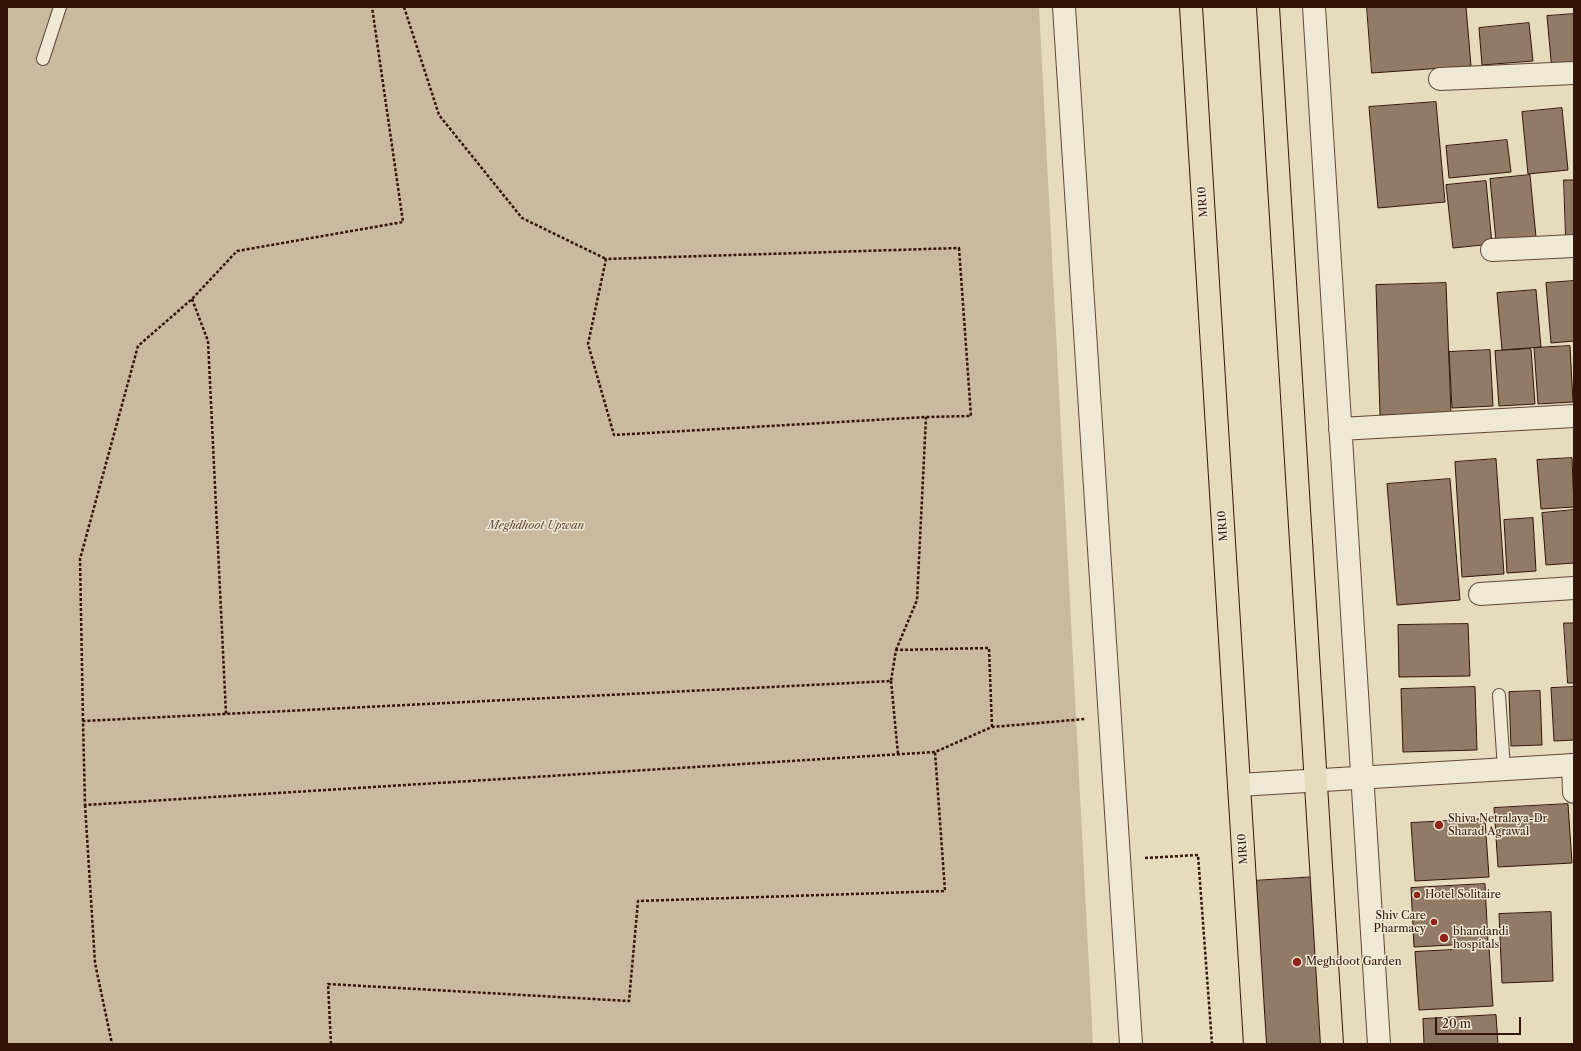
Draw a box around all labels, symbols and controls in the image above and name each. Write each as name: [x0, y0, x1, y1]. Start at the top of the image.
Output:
street label: MR10: [1195, 186, 1211, 218]
street label: MR10: [1215, 510, 1231, 542]
park label: Meghdhoot Upwan: [488, 519, 584, 533]
place label: Shiva Netralaya-Dr Sharad Agrawal: [1448, 812, 1547, 838]
marker: Shiva Netralaya-Dr Sharad Agrawal: [1433, 819, 1445, 831]
street label: MR10: [1235, 833, 1251, 865]
place label: Hotel Solitaire: [1425, 888, 1501, 902]
marker: Hotel Solitaire: [1412, 890, 1422, 900]
place label: Shiv Care Pharmacy: [1374, 909, 1426, 935]
marker: Shiv Care Pharmacy: [1429, 917, 1439, 927]
place label: bhandandi hospitals: [1453, 925, 1509, 951]
marker: bhandandi hospitals: [1438, 932, 1450, 944]
place label: Meghdoot Garden: [1306, 955, 1402, 969]
marker: Meghdoot Garden: [1291, 956, 1303, 968]
scale bar: [1437, 1009, 1523, 1035]
text: 20 m: [1442, 1016, 1471, 1031]

